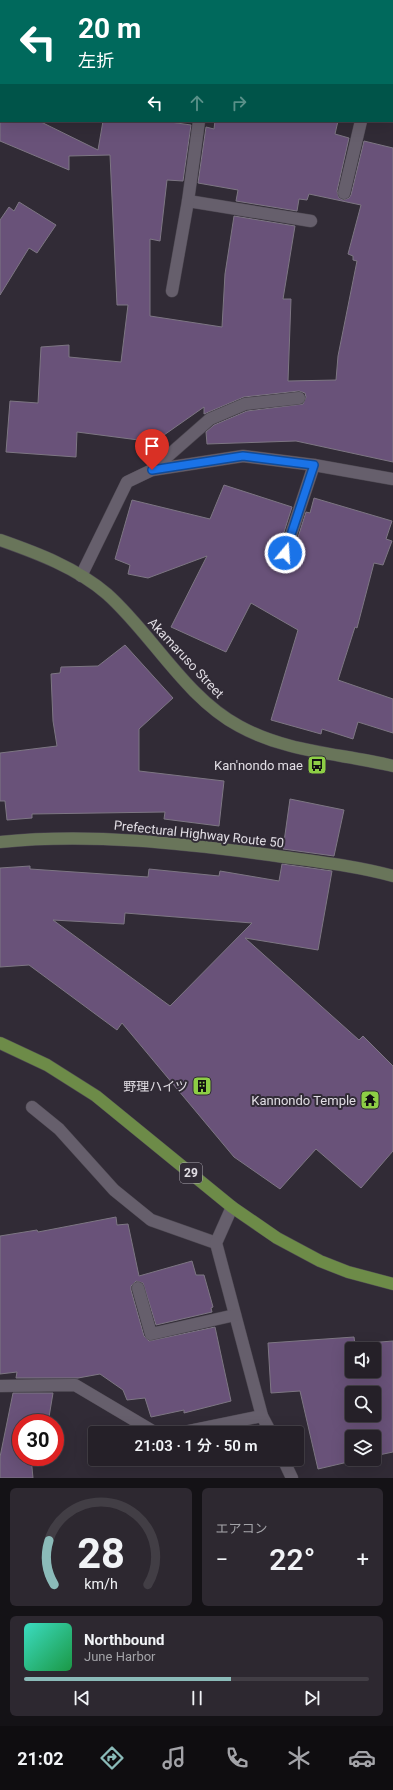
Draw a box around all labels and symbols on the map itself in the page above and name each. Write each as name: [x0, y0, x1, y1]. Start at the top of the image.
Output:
pin: [135, 429, 169, 470]
position arrow: [264, 532, 306, 574]
street label: Akamaruso Street: [145, 615, 227, 701]
bus stop icon: Kan'nondo mae: [306, 754, 328, 776]
place label: Kan'nondo mae: [214, 758, 303, 773]
street label: Prefectural Highway Route 50: [113, 818, 285, 850]
building icon: 野理ハイツ: [191, 1075, 213, 1097]
place label: 野理ハイツ: [123, 1079, 188, 1094]
temple icon: Kannondo Temple: [359, 1089, 381, 1111]
place label: Kannondo Temple: [251, 1093, 356, 1108]
road number: 29: [180, 1163, 202, 1183]
speed limit sign: 30: [12, 1414, 64, 1466]

